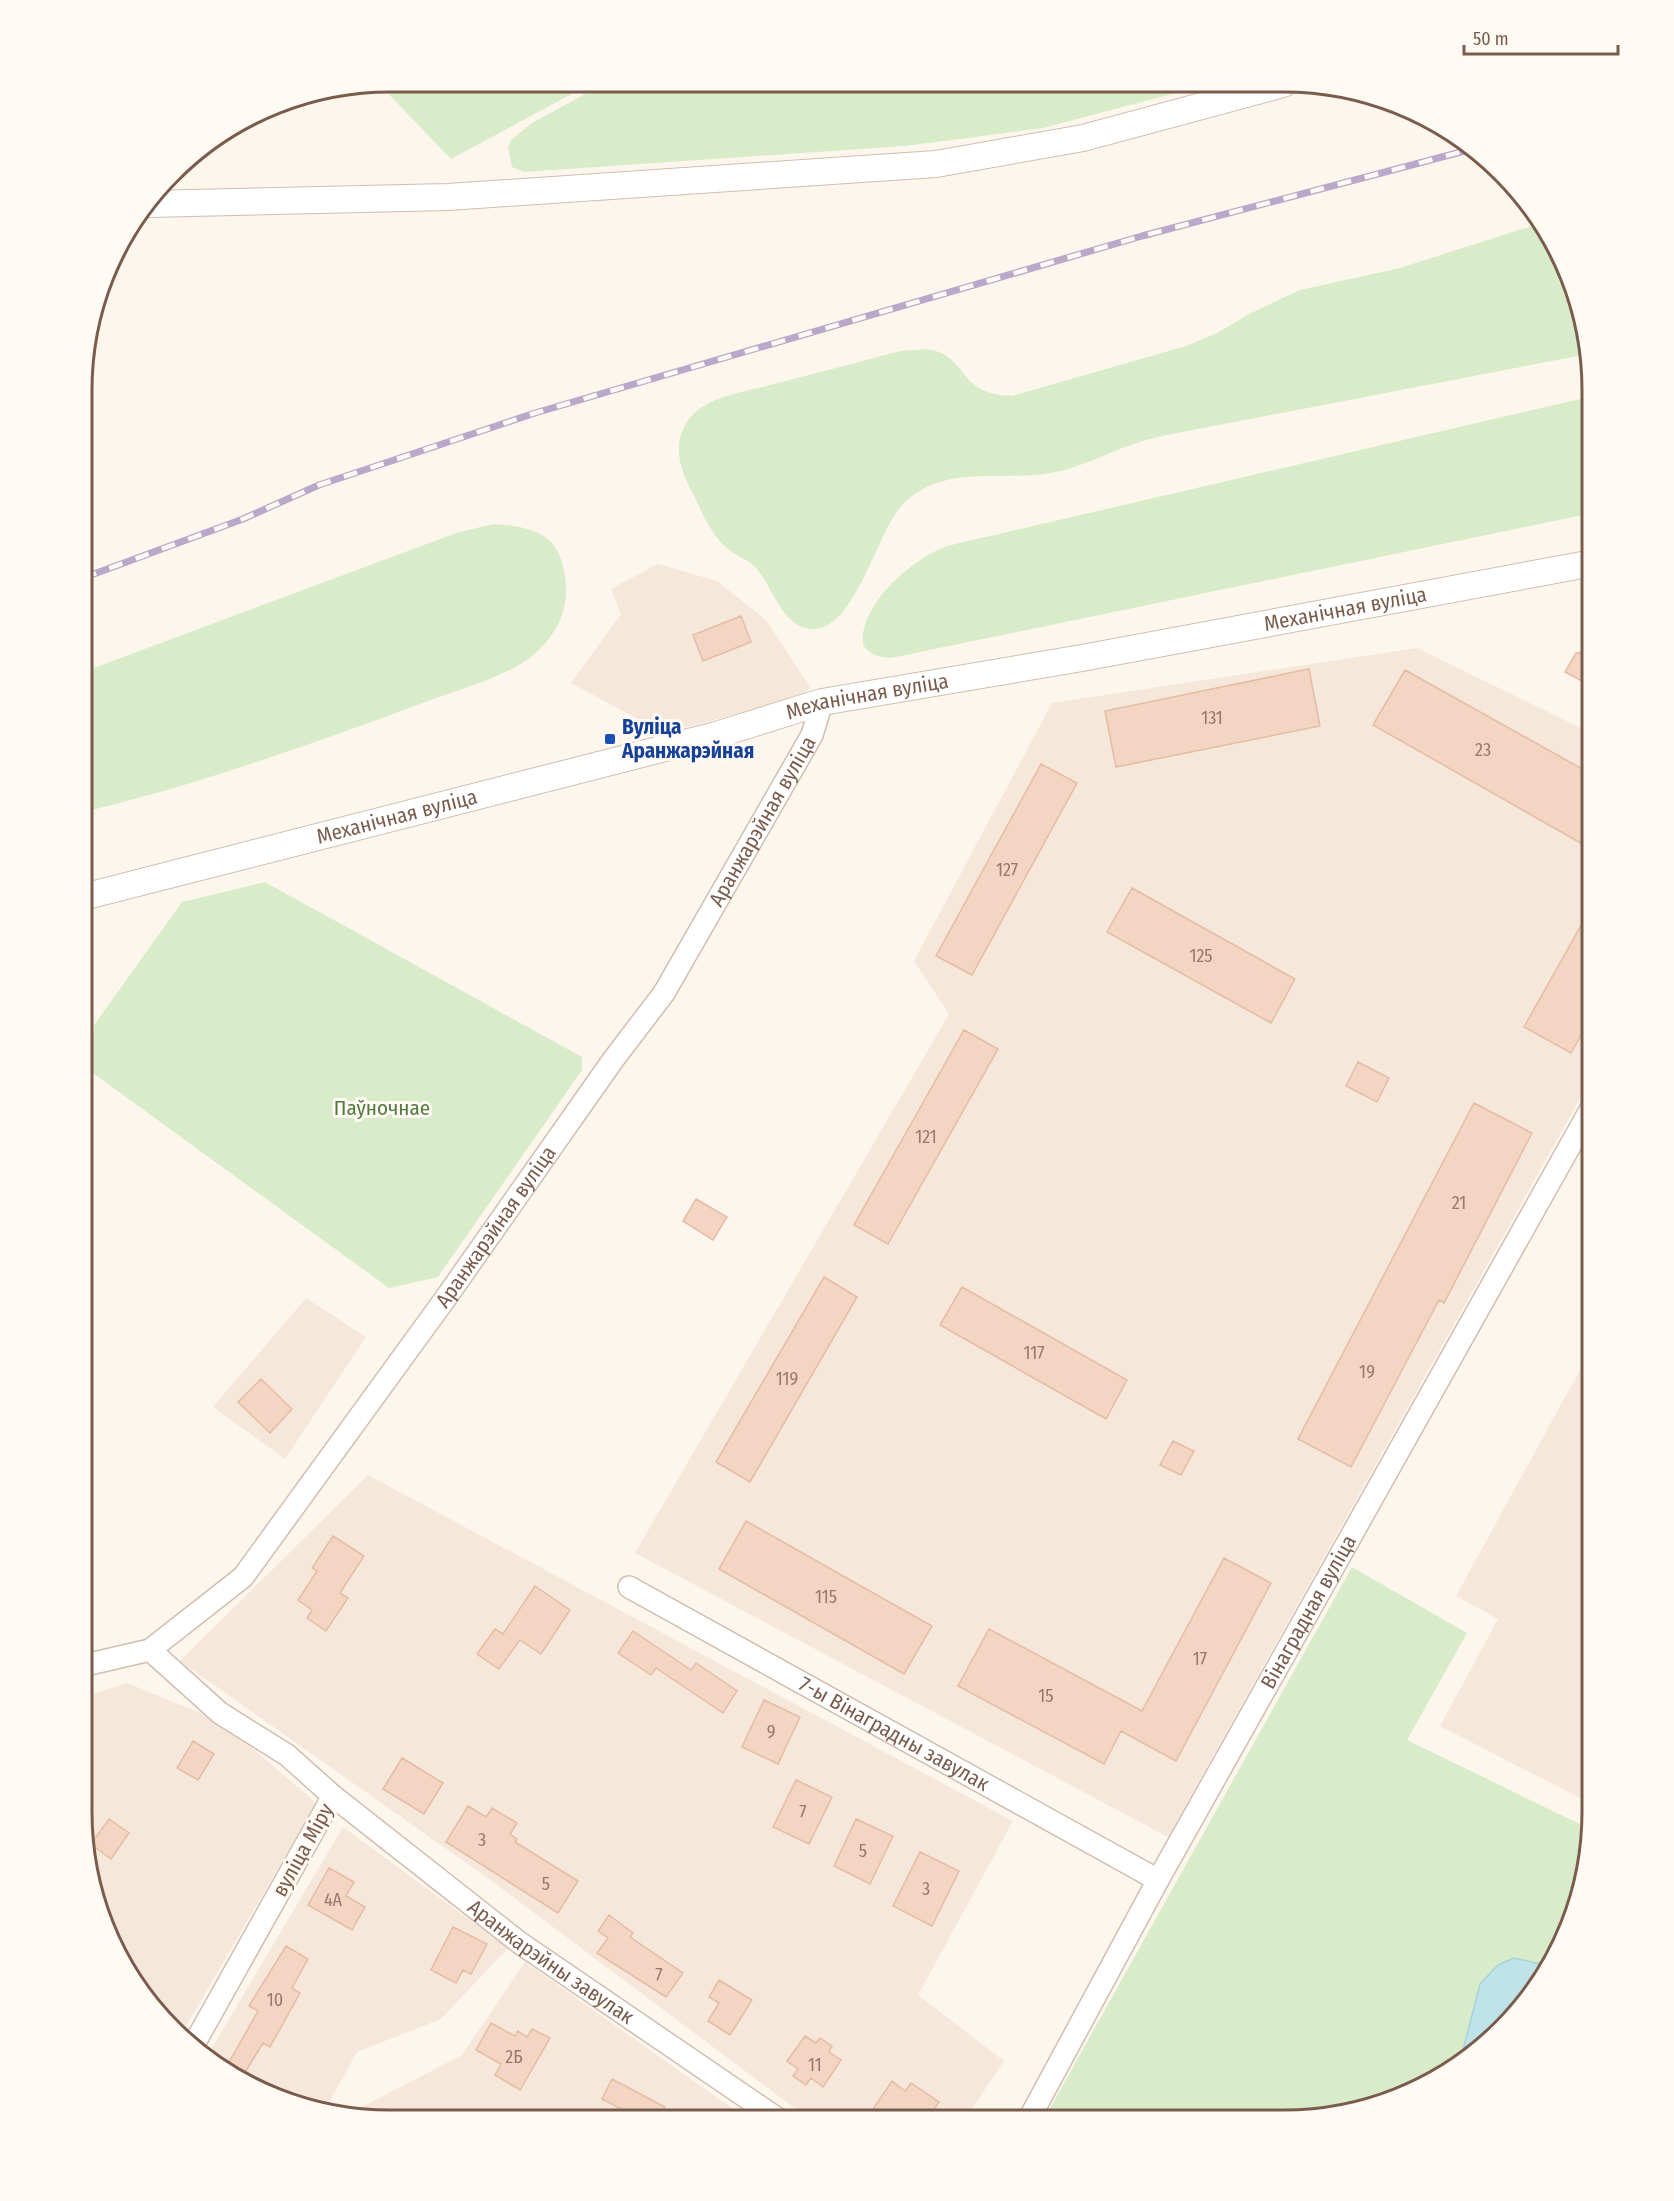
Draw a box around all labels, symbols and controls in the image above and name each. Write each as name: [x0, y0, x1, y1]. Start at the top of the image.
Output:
scale bar: [1464, 18, 1618, 56]
text: 50 m: [1473, 28, 1509, 50]
street label: Механічная вуліца: [1262, 581, 1429, 637]
street label: Механічная вуліца: [783, 668, 950, 725]
house number: 131: [1201, 707, 1223, 729]
place label: Вуліца Аранжарэйная: [621, 714, 754, 764]
marker: Вуліца Аранжарэйная: [603, 732, 617, 746]
street label: Аранжарэйная вуліца: [703, 732, 822, 911]
house number: 23: [1475, 739, 1491, 761]
street label: Механічная вуліца: [314, 784, 480, 850]
house number: 127: [996, 859, 1018, 881]
house number: 125: [1189, 945, 1213, 967]
park label: Паўночнае: [334, 1095, 430, 1121]
house number: 121: [915, 1126, 937, 1148]
street label: Аранжарэйная вуліца: [430, 1141, 562, 1313]
house number: 21: [1452, 1192, 1466, 1214]
house number: 117: [1023, 1342, 1045, 1364]
house number: 19: [1359, 1361, 1375, 1383]
house number: 119: [776, 1368, 798, 1390]
street label: Вінаградная вуліца: [1255, 1531, 1362, 1693]
house number: 115: [815, 1586, 837, 1608]
house number: 17: [1193, 1648, 1207, 1670]
street label: 7-ы Вінаградны завулак: [794, 1671, 994, 1797]
house number: 15: [1038, 1685, 1054, 1707]
house number: 9: [767, 1721, 775, 1743]
street label: вуліца Міру: [267, 1798, 340, 1901]
house number: 7: [799, 1801, 807, 1823]
house number: 3: [478, 1829, 486, 1851]
house number: 5: [859, 1840, 867, 1862]
house number: 5: [542, 1873, 550, 1895]
house number: 3: [922, 1878, 930, 1900]
house number: 4А: [324, 1889, 343, 1911]
street label: Аранжарэйны завулак: [463, 1894, 639, 2030]
house number: 7: [655, 1964, 663, 1986]
house number: 10: [267, 1989, 283, 2011]
house number: 2Б: [505, 2046, 523, 2068]
house number: 11: [808, 2054, 822, 2076]

